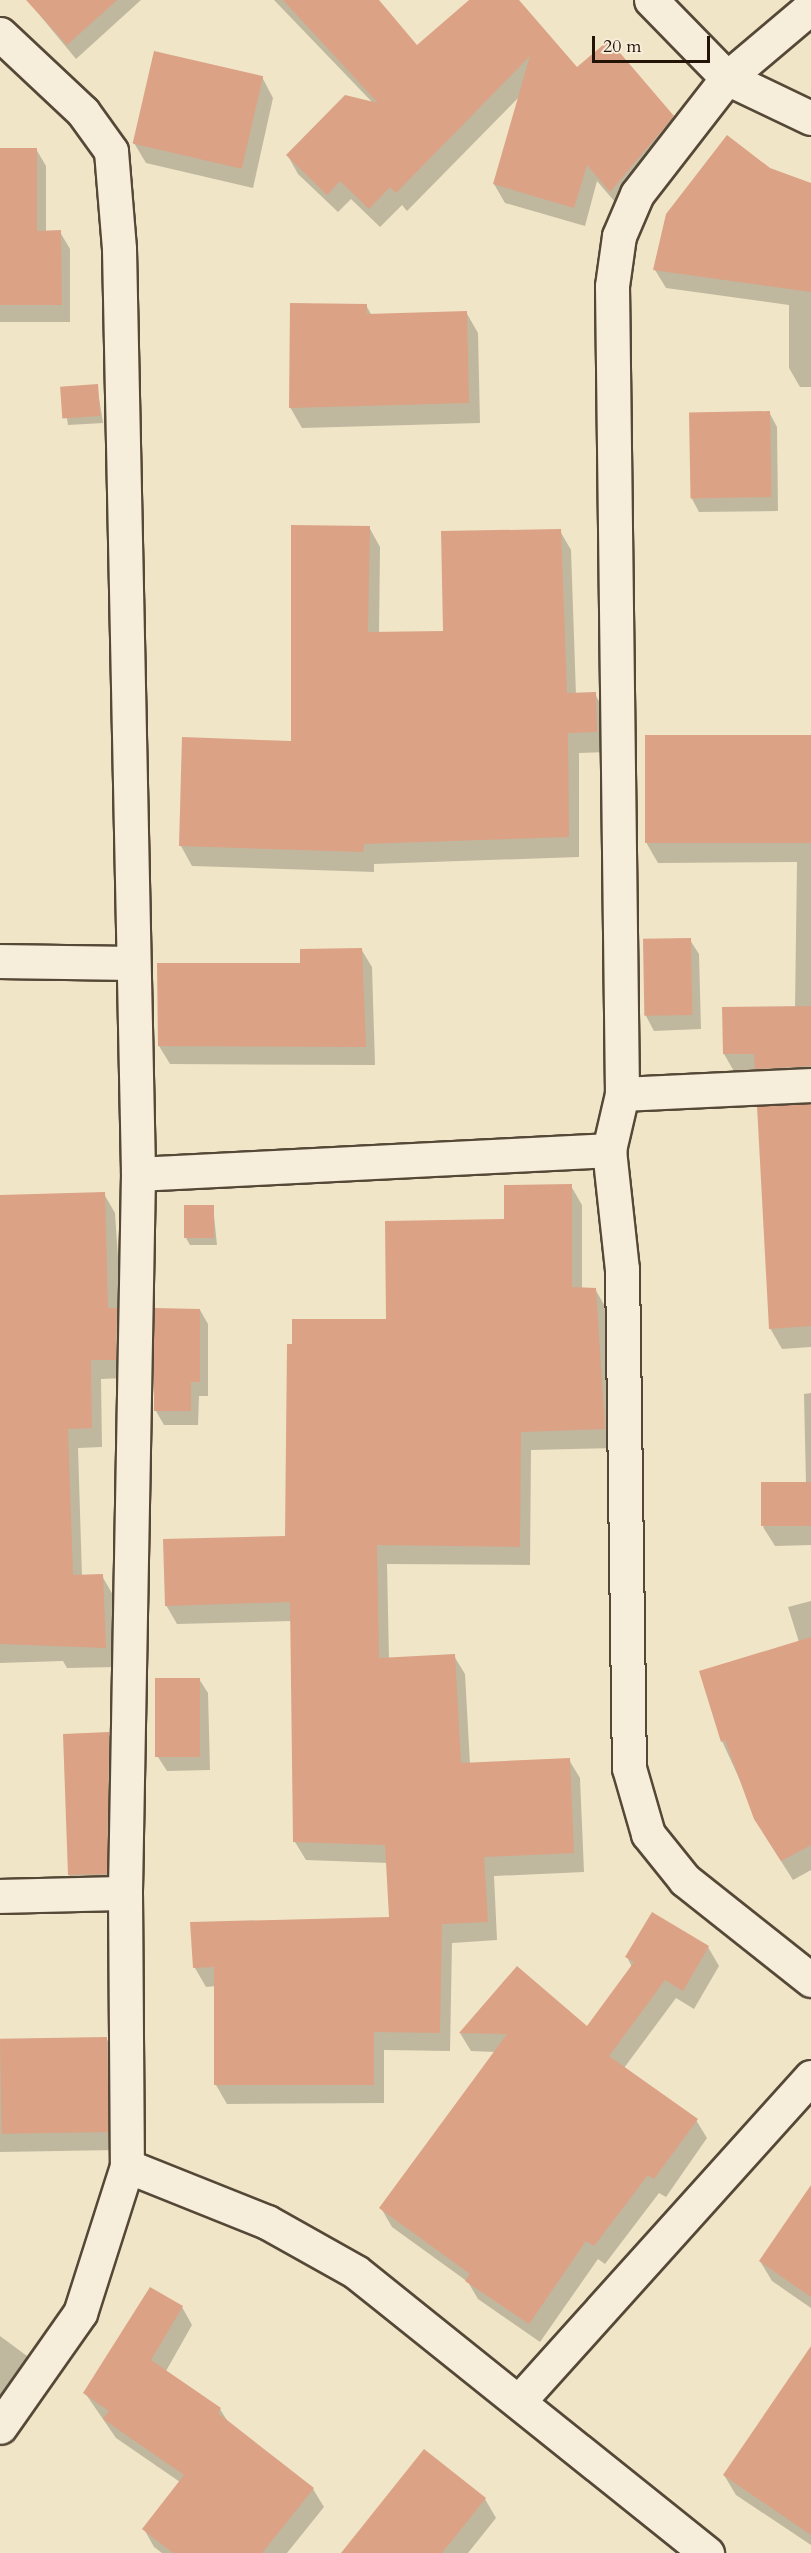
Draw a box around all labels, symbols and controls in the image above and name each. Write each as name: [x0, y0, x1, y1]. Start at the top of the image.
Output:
scale bar: [595, 24, 714, 62]
text: 20 m: [603, 34, 642, 59]

